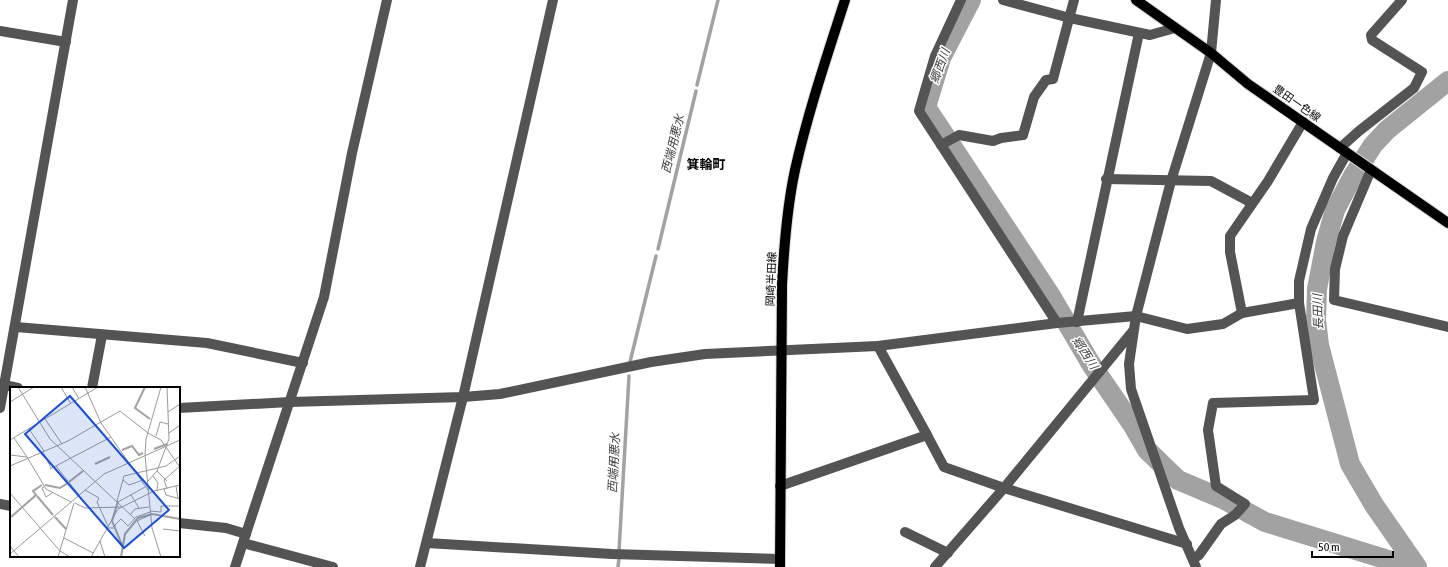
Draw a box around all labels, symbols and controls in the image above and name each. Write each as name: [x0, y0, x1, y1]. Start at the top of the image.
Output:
water label: 郷西川: [927, 45, 953, 85]
street label: 豊田一色線: [1271, 82, 1323, 124]
water label: 西端用悪水: [659, 111, 688, 175]
district label: 箕輪町: [686, 157, 726, 172]
street label: 岡崎半田線: [764, 251, 778, 307]
water label: 長田川: [1310, 292, 1326, 330]
water label: 郷西川: [1069, 334, 1102, 374]
inset map: [10, 387, 180, 557]
water label: 西端用悪水: [605, 431, 623, 493]
scale bar: [1312, 533, 1393, 559]
text: 50 m: [1318, 540, 1340, 554]

